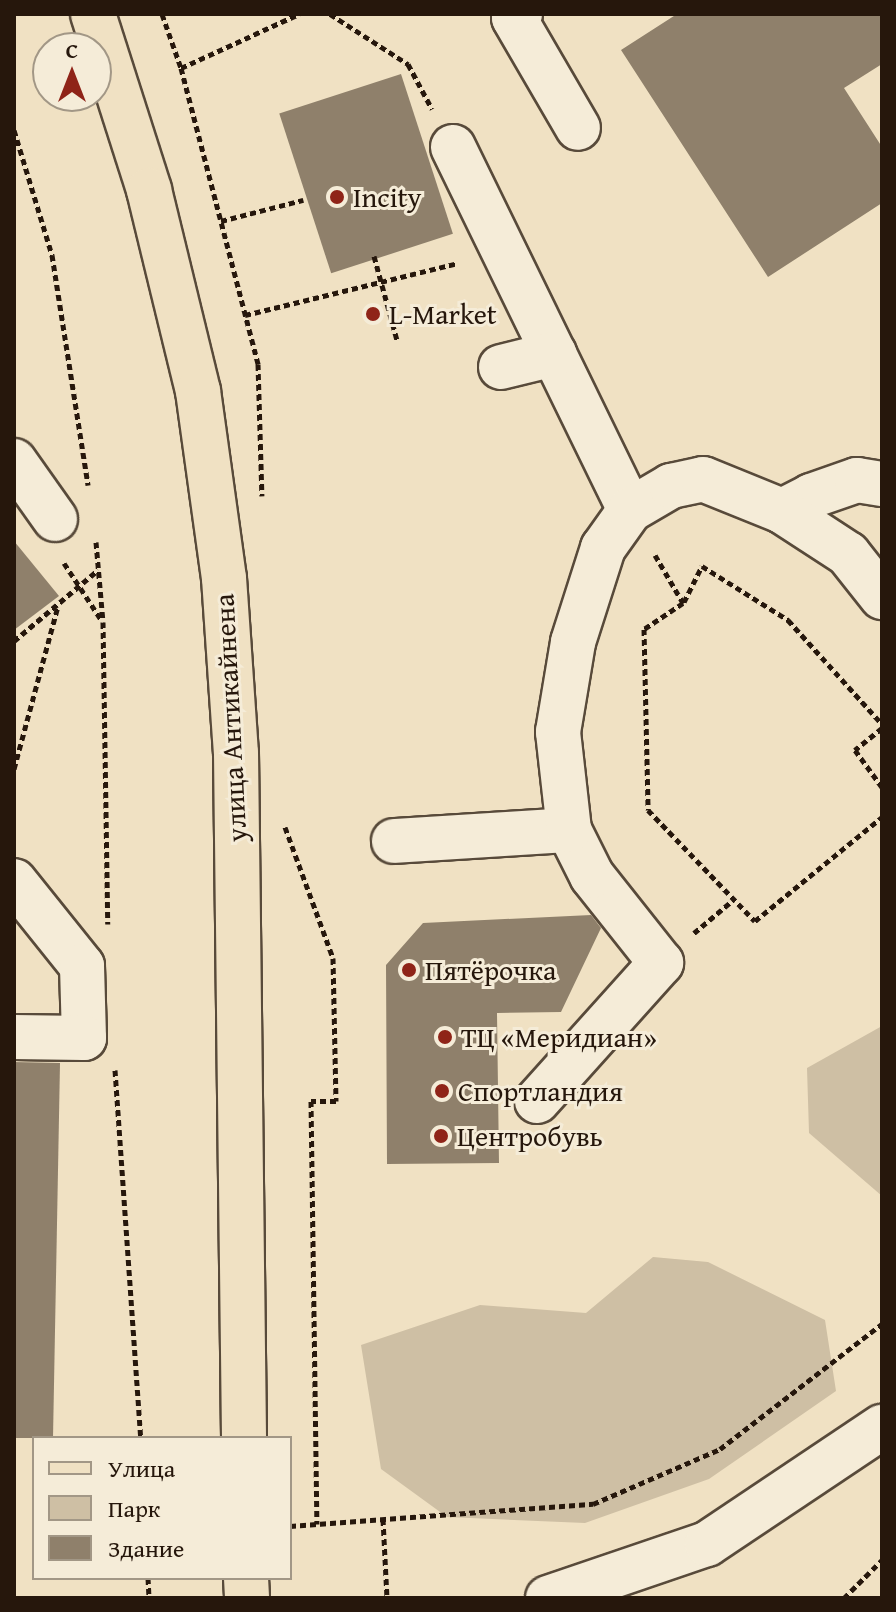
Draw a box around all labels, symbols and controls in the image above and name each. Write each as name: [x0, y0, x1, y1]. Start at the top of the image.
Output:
north arrow: [32, 32, 112, 112]
text: С: [66, 34, 78, 66]
place label: Incity: [353, 180, 421, 214]
marker: Incity: [328, 188, 346, 206]
place label: L-Market: [389, 297, 497, 331]
marker: L-Market: [364, 305, 382, 323]
street label: улица Антикайнена: [207, 593, 253, 843]
place label: Пятёрочка: [425, 953, 556, 987]
marker: Пятёрочка: [400, 961, 418, 979]
place label: ТЦ «Меридиан»: [461, 1020, 657, 1054]
marker: ТЦ «Меридиан»: [436, 1028, 454, 1046]
place label: Спортландия: [458, 1074, 623, 1108]
marker: Спортландия: [433, 1082, 451, 1100]
place label: Центробувь: [457, 1119, 603, 1153]
marker: Центробувь: [432, 1127, 450, 1145]
legend: [32, 1436, 292, 1580]
text: Улица: [108, 1451, 175, 1486]
text: Парк: [108, 1491, 160, 1526]
text: Здание: [108, 1531, 184, 1566]

